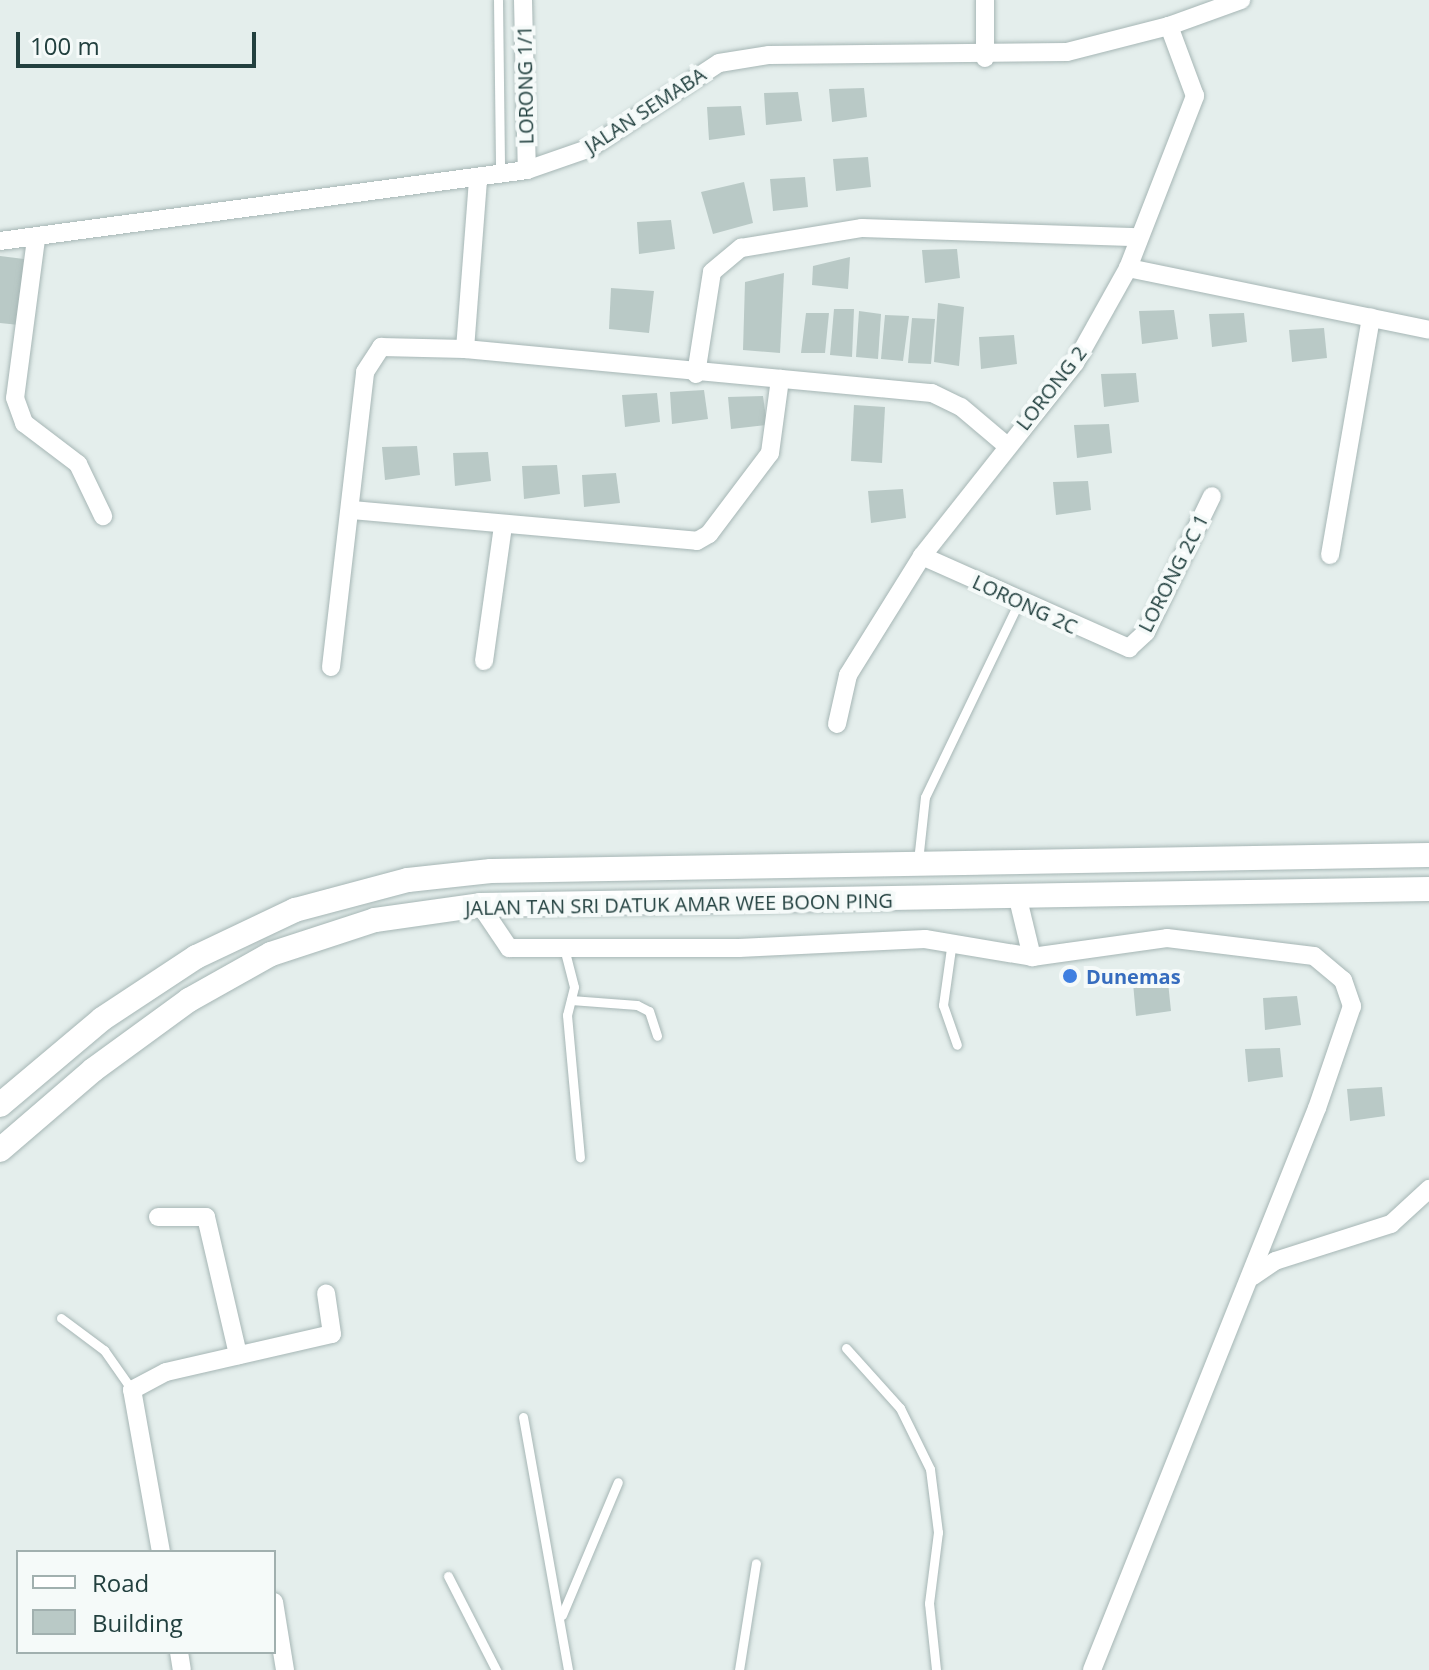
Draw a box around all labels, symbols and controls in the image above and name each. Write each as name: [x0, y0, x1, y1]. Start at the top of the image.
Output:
scale bar: [20, 16, 260, 66]
street label: LORONG 1/1: [512, 25, 538, 145]
text: 100 m: [30, 29, 100, 62]
street label: JALAN SEMABA: [580, 62, 710, 158]
street label: LORONG 2: [1011, 341, 1091, 435]
street label: LORONG 2C 1: [1133, 510, 1213, 636]
street label: LORONG 2C: [969, 569, 1081, 639]
street label: JALAN TAN SRI DATUK AMAR WEE BOON PING: [465, 888, 893, 920]
place label: Dunemas: [1086, 964, 1181, 988]
marker: Dunemas: [1061, 967, 1079, 985]
legend: [16, 1550, 276, 1654]
text: Road: [92, 1566, 149, 1599]
text: Building: [92, 1606, 183, 1639]

